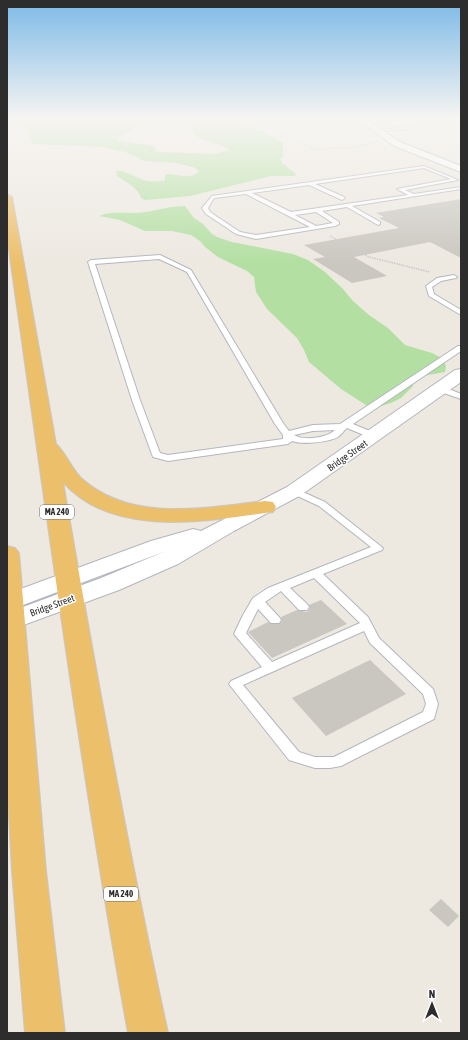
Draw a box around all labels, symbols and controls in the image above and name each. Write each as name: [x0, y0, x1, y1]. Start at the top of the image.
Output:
street label: Bridge Street: [325, 437, 370, 473]
road number: MA 240: [40, 505, 74, 519]
street label: Bridge Street: [28, 592, 76, 619]
road number: MA 240: [104, 887, 138, 901]
north arrow: [412, 984, 452, 1024]
text: N: [429, 988, 435, 1000]

